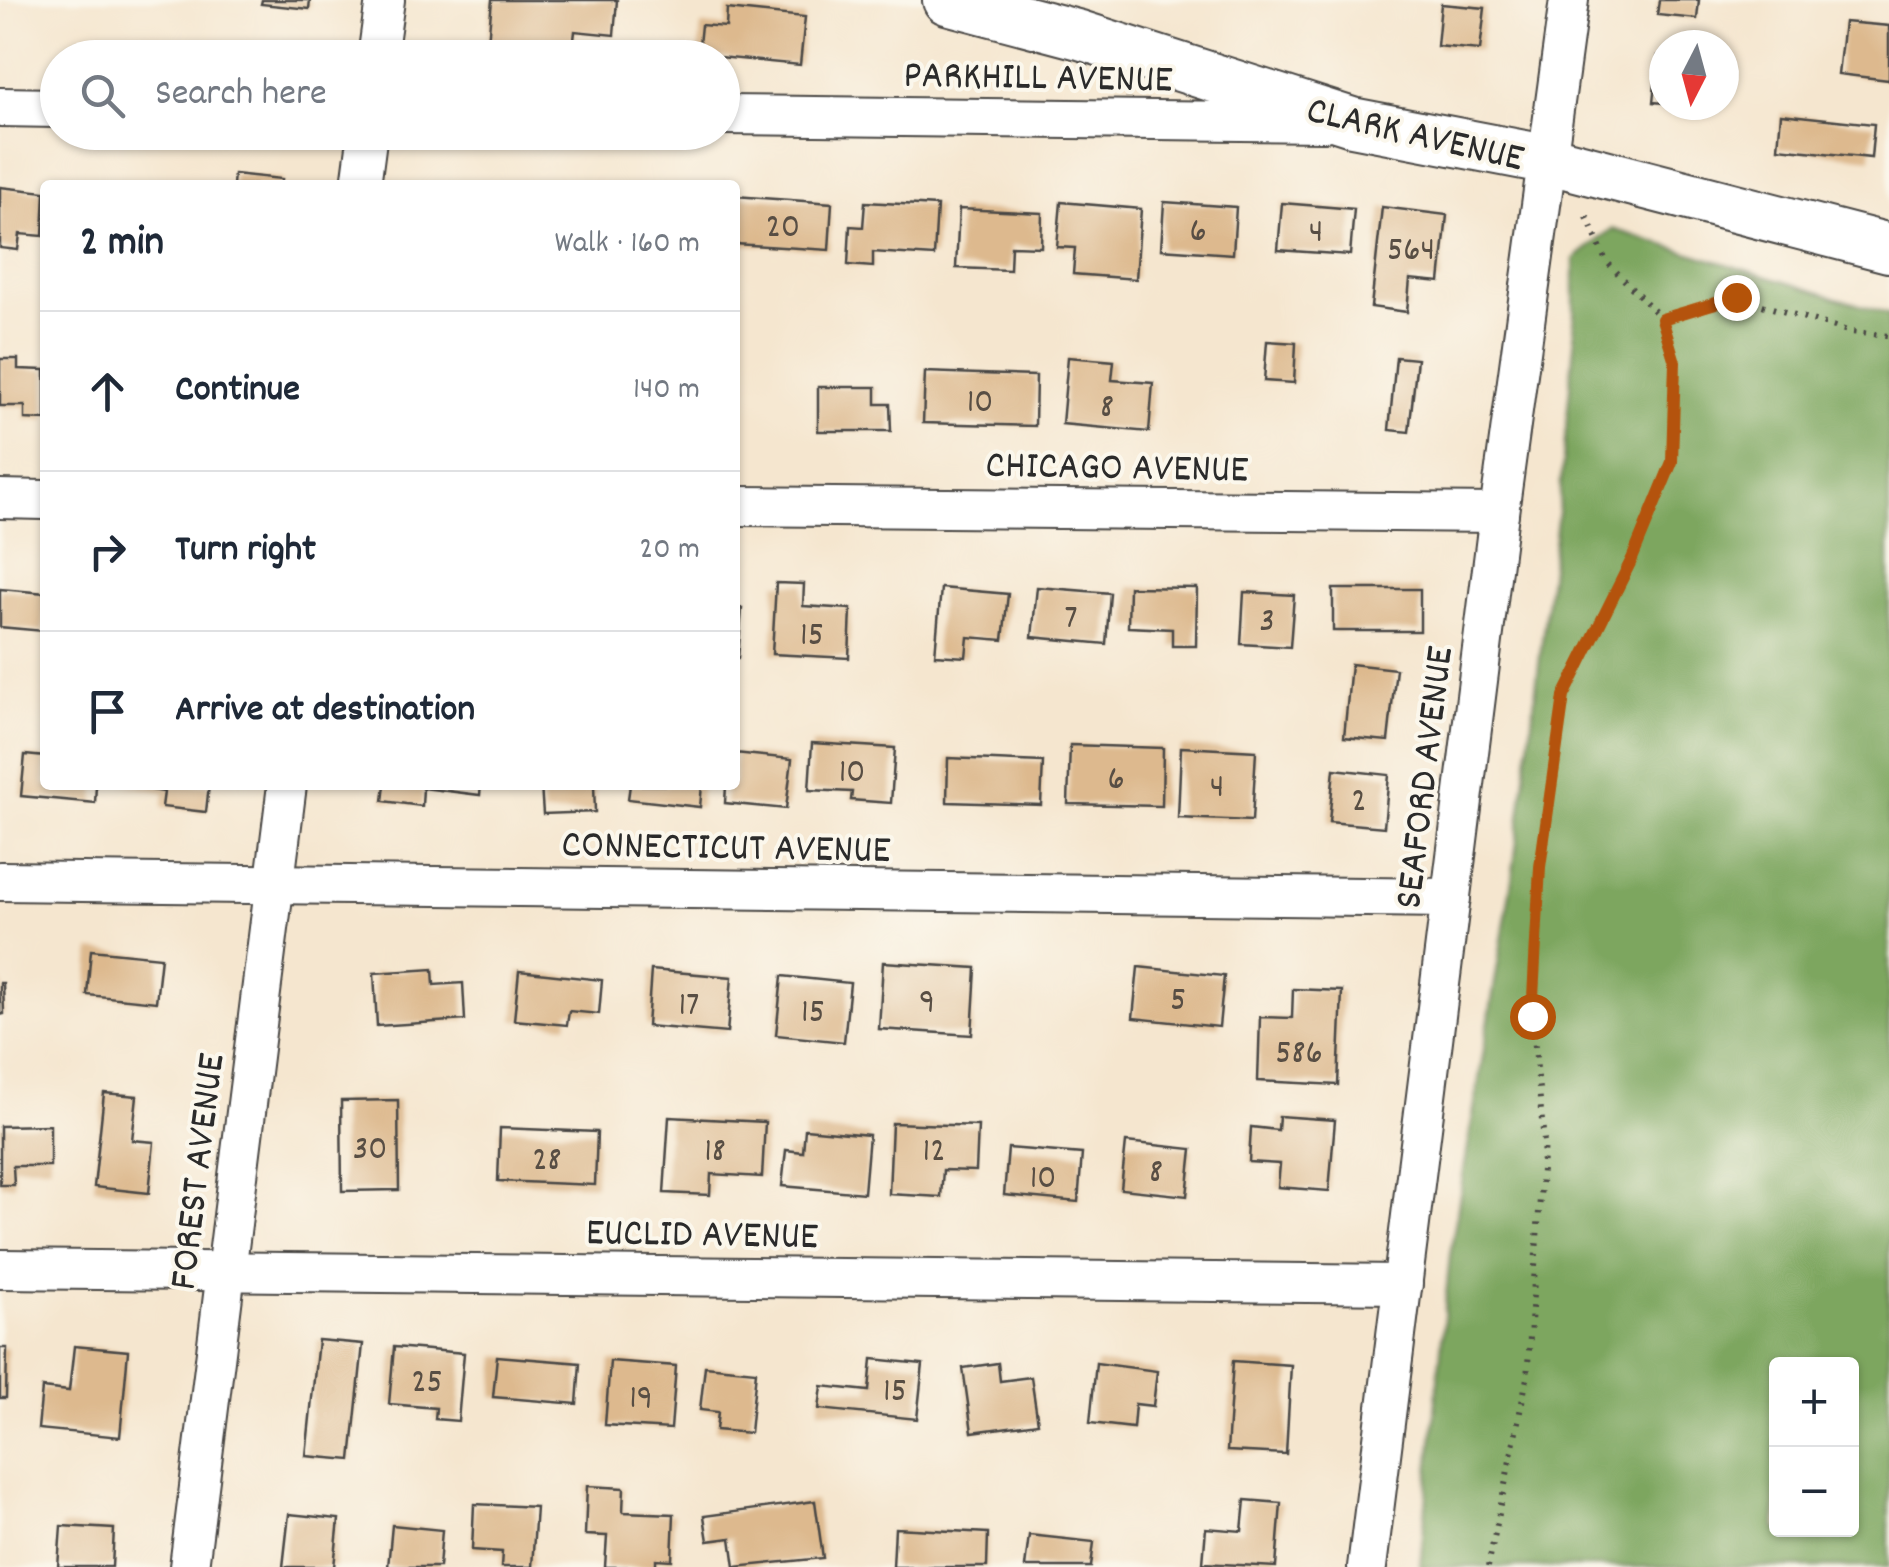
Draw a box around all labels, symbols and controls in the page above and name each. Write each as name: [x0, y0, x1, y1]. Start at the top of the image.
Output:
north arrow: [1649, 30, 1739, 120]
search box: [40, 40, 740, 150]
street label: PARKHILL AVENUE: [903, 50, 1173, 111]
icon: search: [75, 68, 130, 123]
text: Search here: [155, 68, 327, 123]
street label: CLARK AVENUE: [1300, 85, 1529, 190]
house number: 20: [766, 204, 800, 254]
house number: 6: [1189, 208, 1207, 258]
house number: 4: [1309, 209, 1323, 259]
text: 2 min: [80, 215, 164, 275]
text: Walk · 160 m: [554, 222, 700, 268]
house number: 564: [1387, 227, 1435, 277]
route end: [1714, 275, 1760, 321]
icon: ahead: [80, 364, 135, 419]
text: Continue: [175, 364, 300, 419]
text: 140 m: [633, 368, 700, 414]
house number: 10: [967, 379, 993, 429]
house number: 8: [1100, 384, 1114, 434]
street label: CHICAGO AVENUE: [985, 440, 1249, 501]
icon: right: [80, 524, 135, 579]
text: Turn right: [175, 524, 316, 579]
text: 20 m: [639, 528, 700, 574]
house number: 7: [1064, 595, 1078, 645]
house number: 3: [1259, 598, 1275, 648]
house number: 15: [800, 612, 824, 662]
street label: SEAFORD AVENUE: [1383, 643, 1472, 912]
icon: arrive: [80, 684, 135, 739]
text: Arrive at destination: [175, 684, 475, 739]
house number: 10: [839, 749, 865, 799]
house number: 6: [1107, 756, 1125, 806]
house number: 4: [1210, 764, 1224, 814]
house number: 2: [1351, 778, 1367, 828]
street label: CONNECTICUT AVENUE: [561, 819, 891, 882]
house number: 5: [1170, 977, 1186, 1027]
house number: 9: [919, 979, 935, 1029]
house number: 17: [678, 982, 700, 1032]
house number: 15: [801, 989, 825, 1039]
route start: [1510, 994, 1556, 1040]
house number: 586: [1275, 1030, 1323, 1080]
street label: FOREST AVENUE: [158, 1050, 243, 1293]
house number: 30: [353, 1126, 387, 1176]
house number: 18: [704, 1128, 726, 1178]
house number: 12: [923, 1128, 945, 1178]
house number: 28: [532, 1137, 562, 1187]
house number: 8: [1149, 1149, 1163, 1199]
house number: 10: [1030, 1155, 1056, 1205]
street label: EUCLID AVENUE: [585, 1207, 818, 1268]
map controls: [1769, 1357, 1859, 1537]
button: +: [1769, 1357, 1859, 1447]
house number: 25: [411, 1359, 443, 1409]
house number: 15: [883, 1368, 907, 1418]
house number: 19: [629, 1375, 653, 1425]
button: −: [1769, 1447, 1859, 1537]

